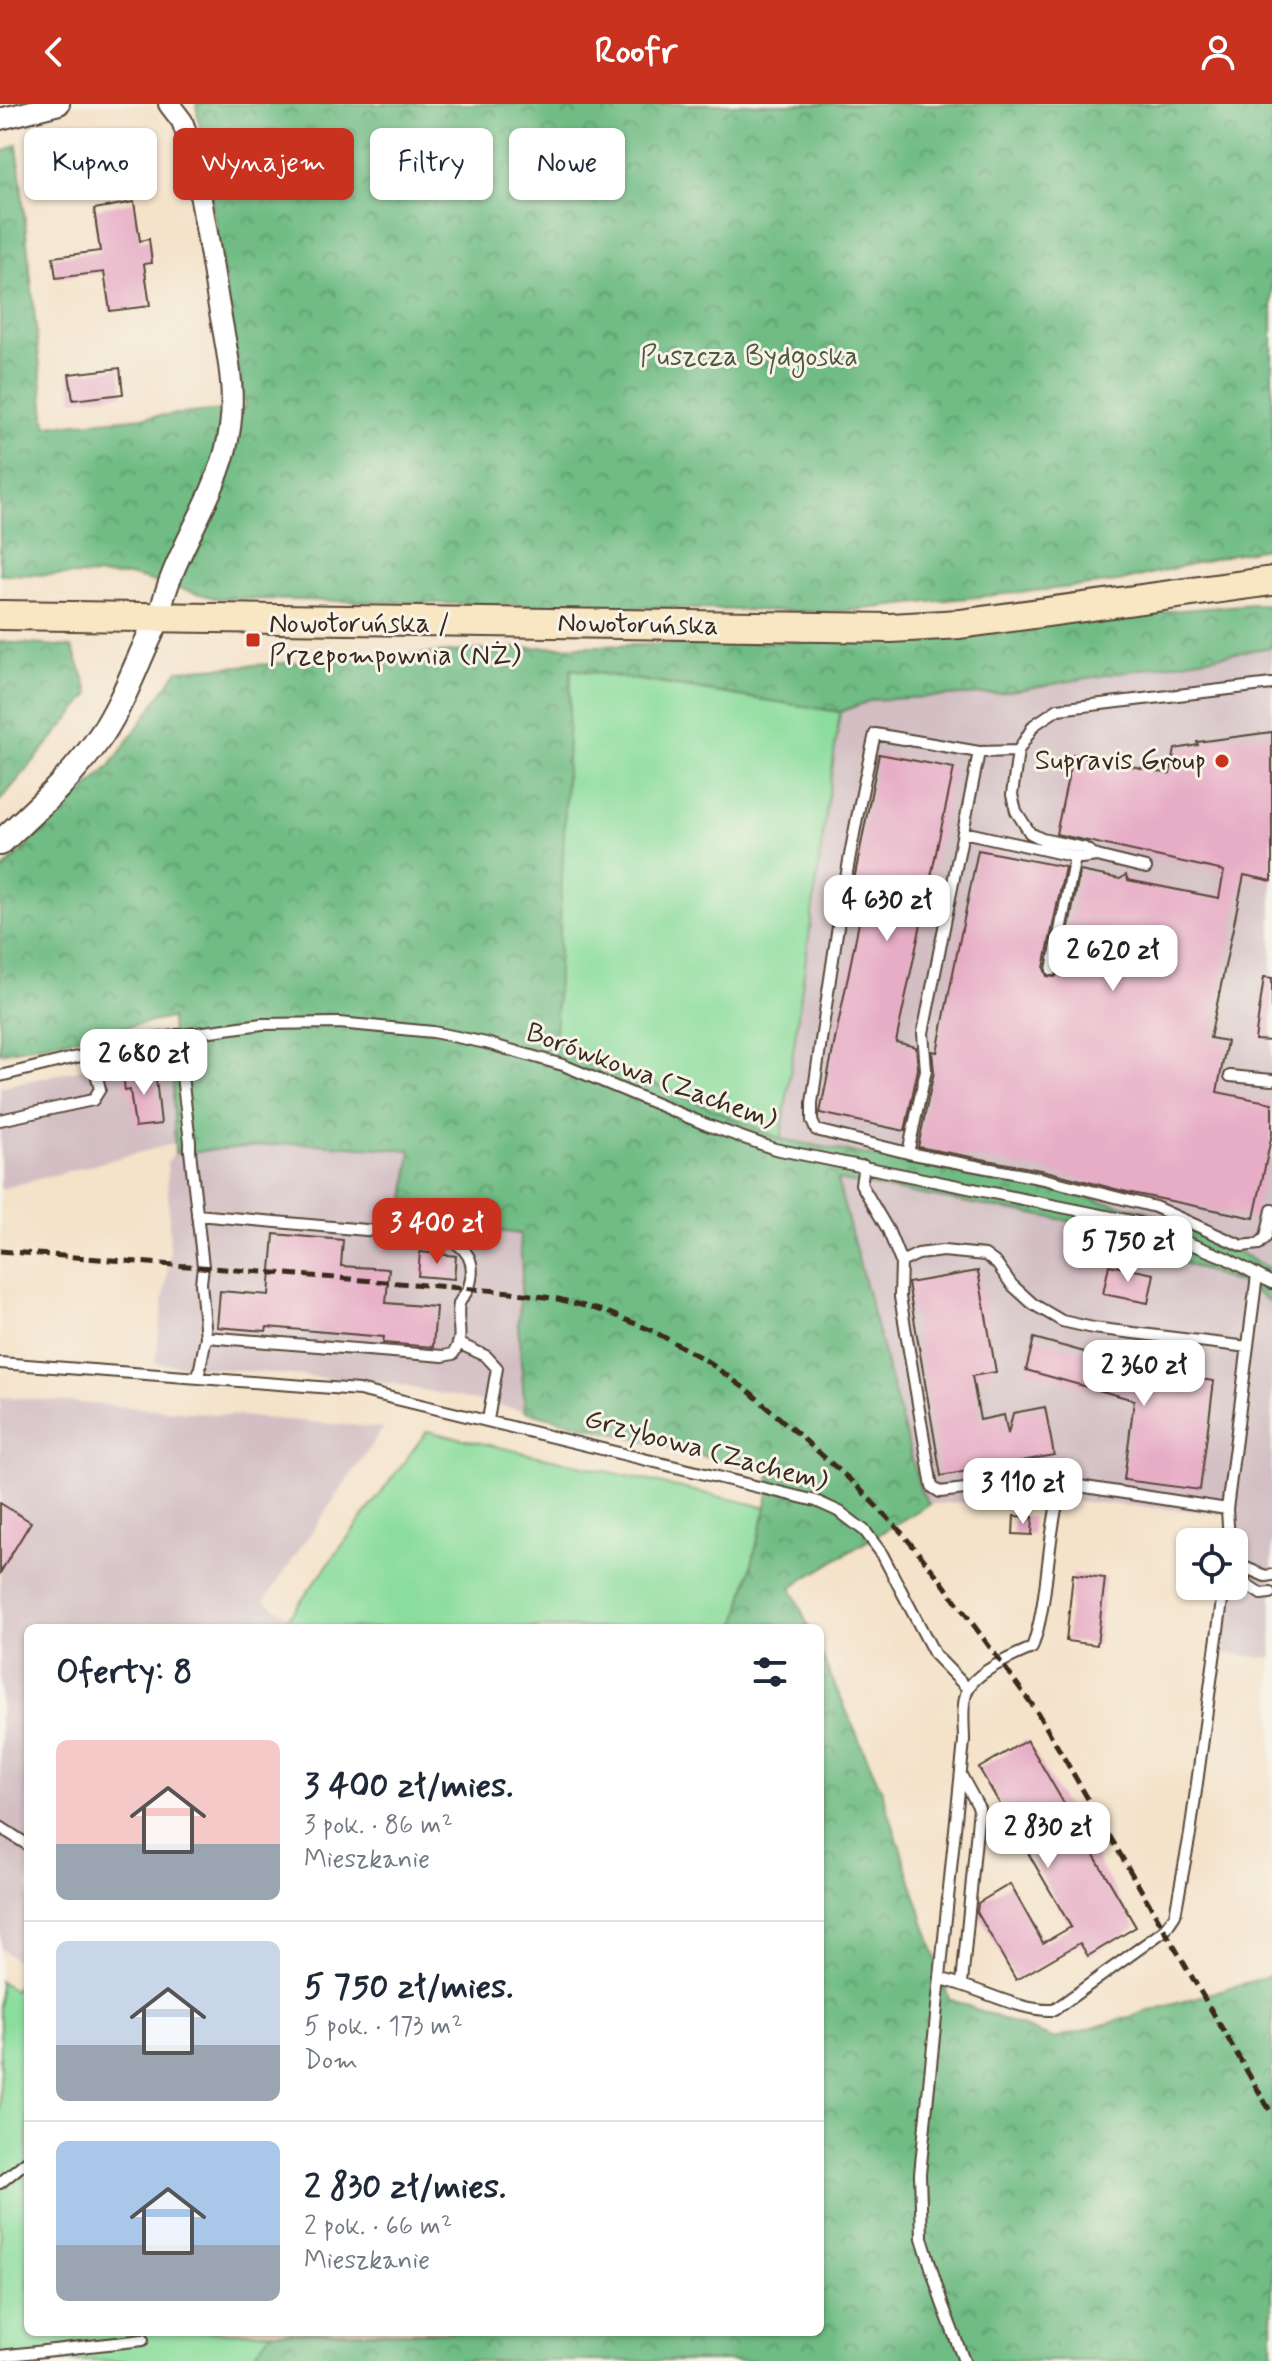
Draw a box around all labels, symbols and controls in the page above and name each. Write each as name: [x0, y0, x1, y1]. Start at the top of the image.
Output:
text: Roofr: [595, 29, 677, 76]
icon: back: [32, 30, 76, 74]
icon: person: [1196, 30, 1240, 74]
chip: Kupno: [24, 128, 157, 200]
chip: Wynajem: [173, 128, 354, 200]
chip: Filtry: [370, 128, 493, 200]
chip: Nowe: [509, 128, 625, 200]
park label: Puszcza Bydgoska: [640, 339, 858, 378]
street label: Nowotoruńska: [557, 605, 719, 645]
place label: Nowotoruńska / Przepompownia (NŻ): [269, 606, 521, 675]
marker: Nowotoruńska / Przepompownia (NŻ): [244, 631, 262, 649]
place label: Supravis Group: [1035, 743, 1206, 780]
marker: Supravis Group: [1213, 752, 1231, 770]
pin: 4 630 zł: [804, 875, 970, 943]
text: 4 630 zł: [842, 884, 932, 918]
pin: 2 620 zł: [1030, 925, 1196, 993]
text: 2 620 zł: [1067, 934, 1159, 968]
street label: Borówkowa (Zachem): [521, 1014, 781, 1140]
pin: 2 680 zł: [61, 1029, 227, 1097]
text: 2 680 zł: [98, 1038, 190, 1072]
pin: 3 400 zł: [354, 1198, 520, 1266]
text: 3 400 zł: [390, 1207, 484, 1241]
pin: 5 750 zł: [1045, 1216, 1211, 1284]
text: 5 750 zł: [1081, 1225, 1175, 1259]
pin: 2 360 zł: [1061, 1340, 1227, 1408]
text: 2 360 zł: [1101, 1349, 1187, 1383]
street label: Grzybowa (Zachem): [580, 1401, 832, 1501]
pin: 3 110 zł: [940, 1458, 1106, 1526]
text: 3 110 zł: [981, 1467, 1065, 1501]
map controls: [1176, 1528, 1248, 1600]
button: locate: [1176, 1528, 1248, 1600]
text: Oferty: 8: [56, 1650, 193, 1695]
icon: filters: [748, 1650, 792, 1694]
text: 3 400 zł/mies.: [304, 1764, 513, 1809]
icon: home: [120, 1772, 216, 1868]
pin: 2 830 zł: [965, 1802, 1131, 1870]
text: 3 pok. · 86 m²: [304, 1809, 453, 1843]
text: 2 830 zł: [1004, 1811, 1092, 1845]
text: Mieszkanie: [304, 1843, 430, 1877]
text: 5 750 zł/mies.: [304, 1965, 513, 2010]
icon: home: [120, 1973, 216, 2069]
text: 5 pok. · 173 m²: [304, 2010, 463, 2044]
text: Dom: [304, 2044, 358, 2078]
text: 2 830 zł/mies.: [304, 2165, 506, 2210]
icon: home: [120, 2173, 216, 2269]
text: 2 pok. · 66 m²: [304, 2210, 452, 2244]
text: Mieszkanie: [304, 2244, 430, 2278]

